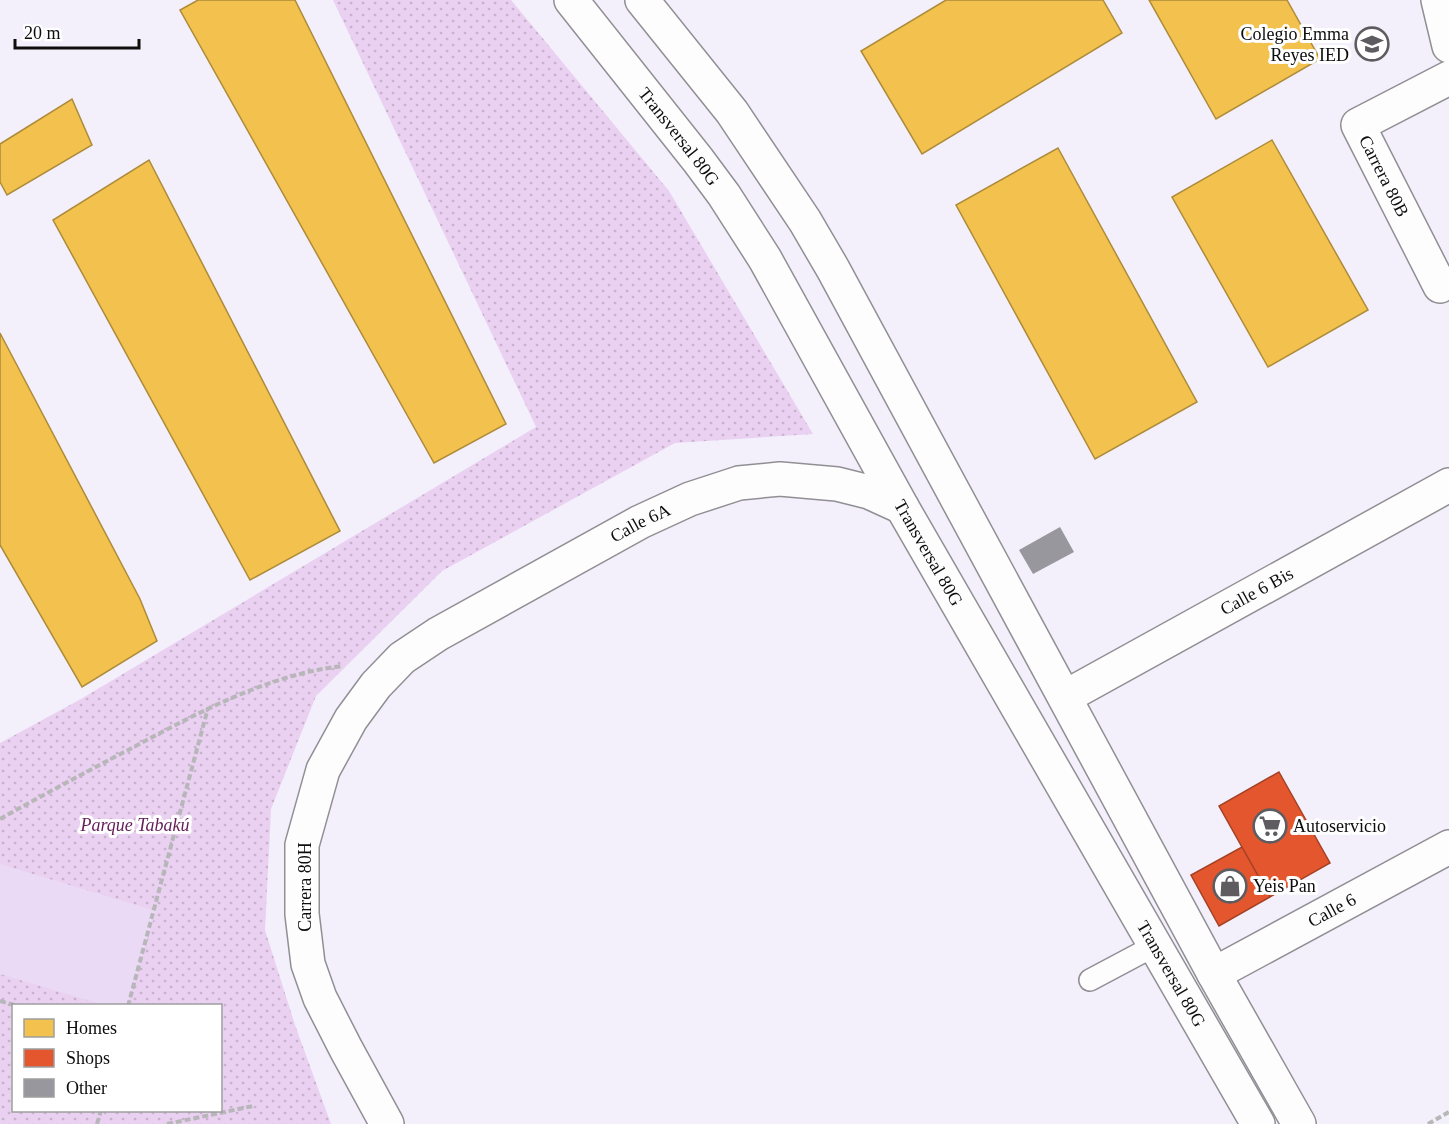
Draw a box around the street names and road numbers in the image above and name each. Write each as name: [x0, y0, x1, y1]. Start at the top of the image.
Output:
street label: Transversal 80G: [634, 83, 723, 189]
street label: Carrera 80B: [1355, 132, 1413, 220]
street label: Transversal 80G: [890, 496, 967, 609]
street label: Calle 6A: [607, 499, 673, 546]
street label: Calle 6 Bis: [1217, 563, 1297, 619]
street label: Carrera 80H: [295, 842, 315, 932]
street label: Calle 6: [1304, 889, 1359, 931]
street label: Transversal 80G: [1133, 917, 1210, 1030]

